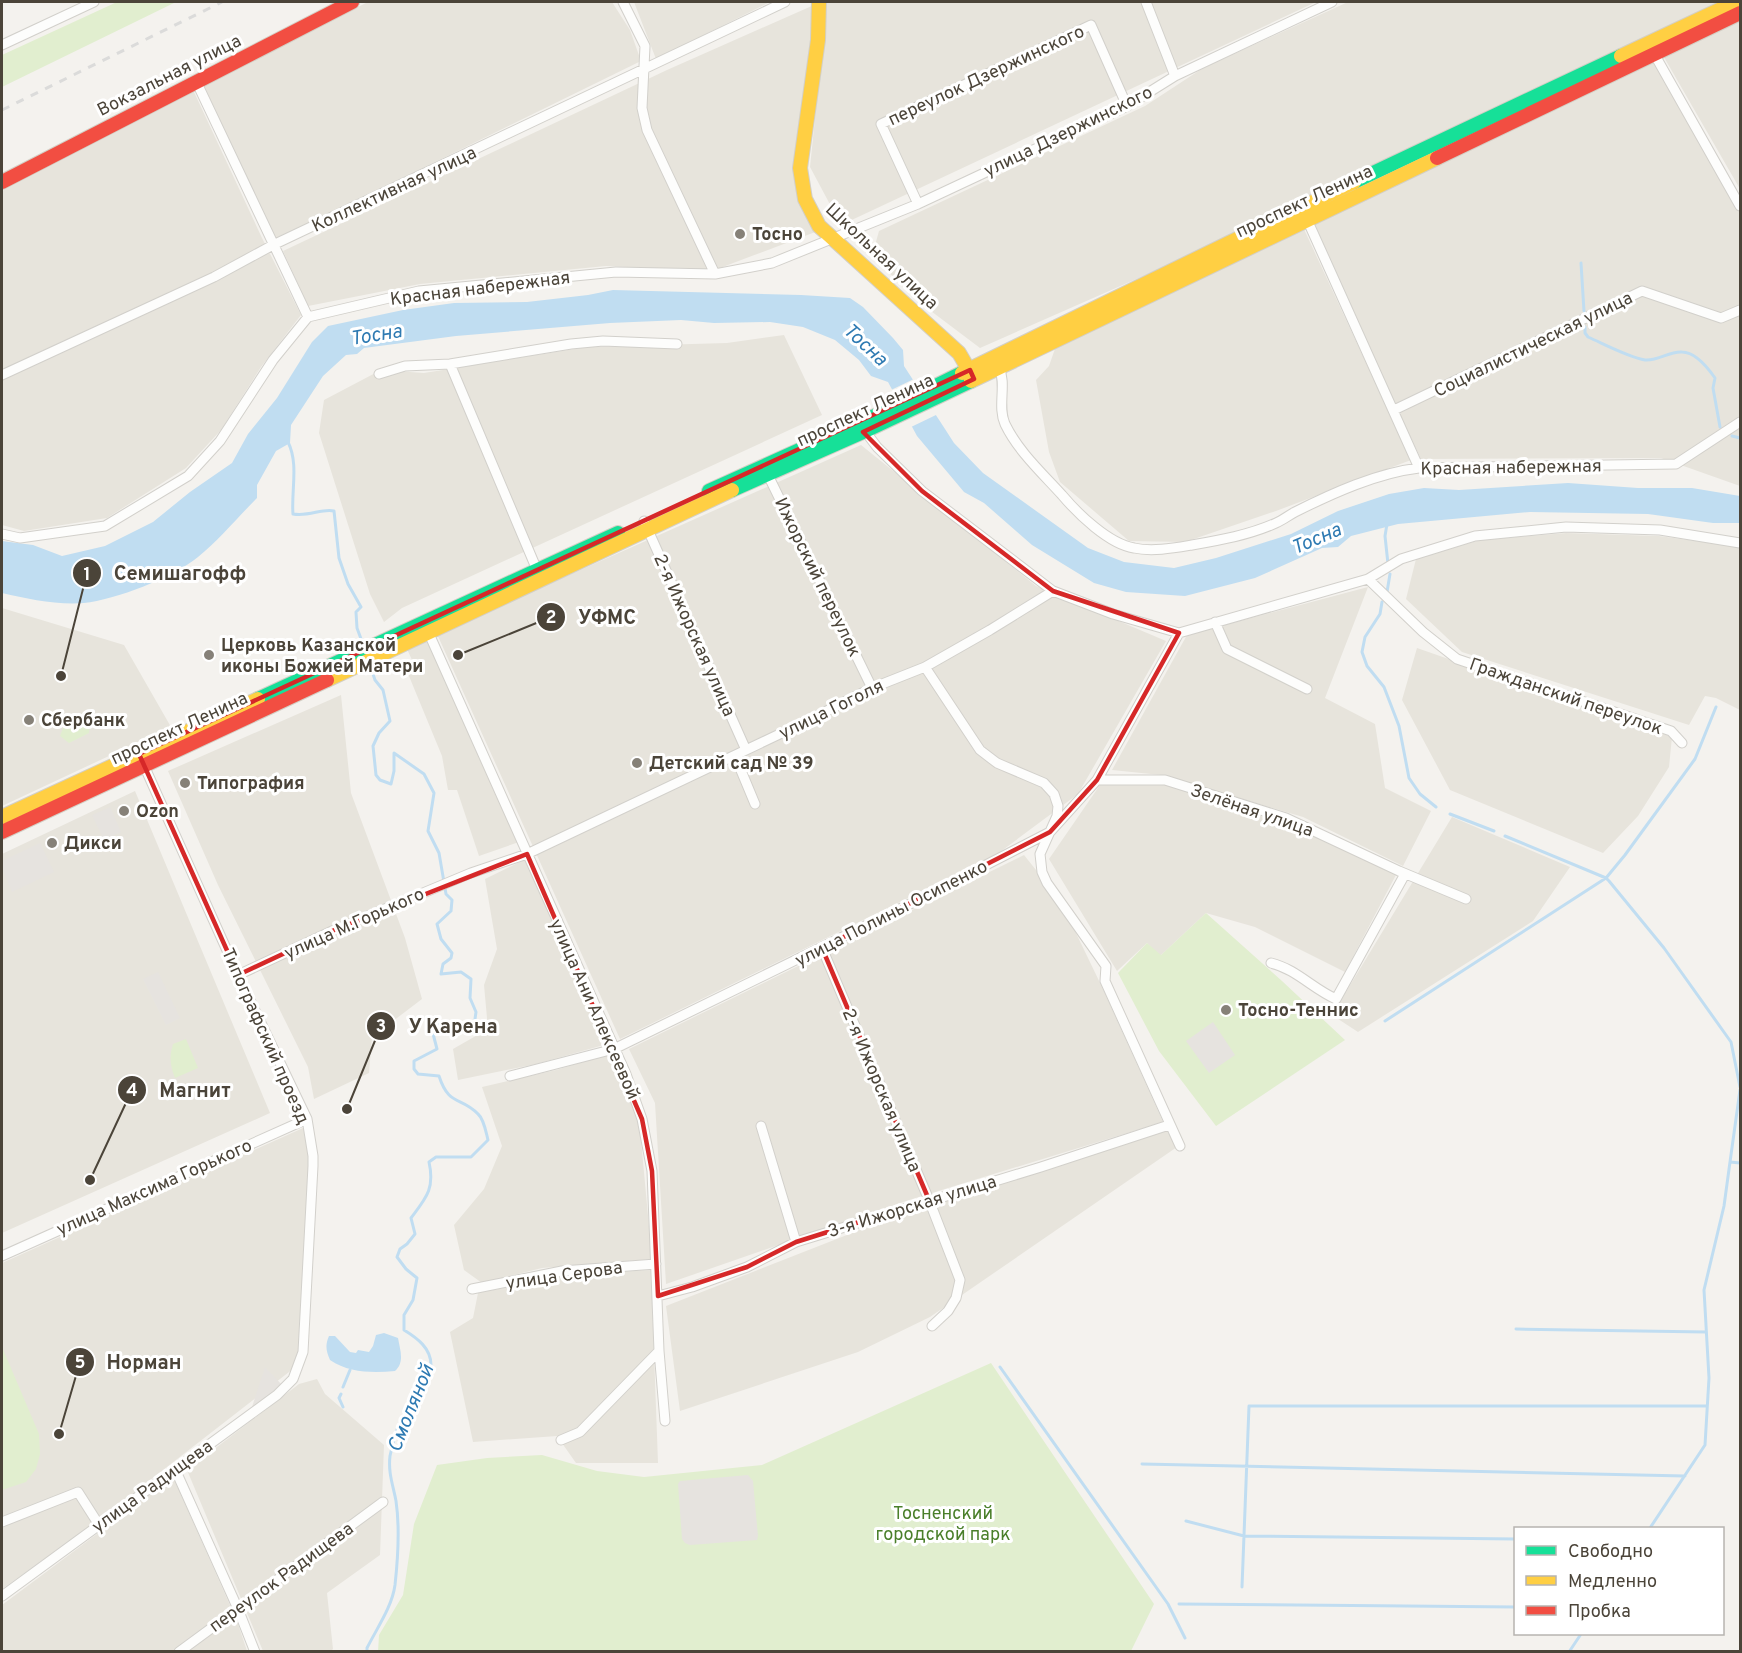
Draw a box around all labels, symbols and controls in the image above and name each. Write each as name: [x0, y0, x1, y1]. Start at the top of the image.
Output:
street label: переулок Дзержинского: [885, 21, 1089, 132]
street label: Вокзальная улица: [94, 30, 246, 123]
street label: улица Дзержинского: [981, 81, 1157, 183]
street label: Коллективная улица: [309, 142, 481, 239]
street label: проспект Ленина: [1233, 161, 1377, 244]
street label: Школьная улица: [820, 199, 942, 315]
place label: Тосно: [752, 224, 803, 247]
marker: Тосно: [733, 227, 747, 241]
street label: Красная набережная: [389, 267, 572, 312]
street label: Социалистическая улица: [1430, 287, 1637, 404]
water label: Тосна: [837, 318, 893, 373]
water label: Тосна: [349, 319, 405, 353]
street label: проспект Ленина: [794, 370, 938, 453]
street label: Красная набережная: [1420, 455, 1602, 482]
street label: Ижорский переулок: [768, 494, 865, 661]
water label: Тосна: [1288, 517, 1346, 562]
street label: 2-я Ижорская улица: [647, 551, 740, 720]
callout: Семишагофф: [72, 554, 259, 592]
text: Семишагофф: [114, 562, 246, 588]
text: 1: [83, 564, 91, 587]
callout: УФМС: [536, 598, 648, 636]
text: УФМС: [578, 606, 636, 632]
text: 2: [545, 607, 557, 630]
place label: Церковь Казанской иконы Божией Матери: [221, 635, 423, 679]
marker: Церковь Казанской иконы Божией Матери: [202, 648, 216, 662]
street label: Гражданский переулок: [1466, 654, 1665, 741]
street label: улица Гоголя: [776, 675, 888, 746]
street label: проспект Ленина: [108, 688, 252, 771]
place label: Сбербанк: [41, 710, 126, 733]
marker: Сбербанк: [22, 713, 36, 727]
place label: Детский сад № 39: [649, 753, 814, 776]
marker: Детский сад № 39: [630, 756, 644, 770]
place label: Типография: [197, 773, 305, 796]
marker: Типография: [178, 776, 192, 790]
street label: Зелёная улица: [1187, 780, 1316, 843]
place label: Ozon: [136, 801, 179, 824]
marker: Ozon: [117, 804, 131, 818]
place label: Дикси: [64, 833, 122, 856]
marker: Дикси: [45, 836, 59, 850]
street label: улица Полины Осипенко: [791, 856, 992, 973]
street label: улица М.Горького: [281, 883, 428, 966]
street label: улица Ани Алексеевой: [543, 916, 644, 1103]
street label: Типографский проезд: [215, 945, 314, 1128]
place label: Тосно-Теннис: [1238, 1000, 1359, 1023]
marker: Тосно-Теннис: [1219, 1003, 1233, 1017]
street label: 2-я Ижорская улица: [836, 1005, 926, 1176]
callout: У Карена: [366, 1007, 510, 1045]
text: У Карена: [408, 1015, 498, 1041]
text: 3: [376, 1016, 386, 1039]
callout: Магнит: [117, 1071, 243, 1109]
text: Магнит: [159, 1079, 231, 1105]
text: 4: [126, 1080, 138, 1103]
street label: улица Максима Горького: [53, 1135, 256, 1242]
street label: 3-я Ижорская улица: [825, 1171, 1000, 1244]
street label: улица Серова: [504, 1257, 624, 1296]
callout: Норман: [65, 1343, 194, 1381]
text: Норман: [106, 1351, 182, 1377]
text: 5: [75, 1352, 86, 1375]
water label: Смоляной: [383, 1360, 442, 1456]
street label: улица Радищева: [88, 1436, 218, 1539]
park label: Тосненский городской парк: [875, 1503, 1011, 1547]
street label: переулок Радищева: [205, 1518, 359, 1638]
legend: [1514, 1527, 1724, 1635]
text: Свободно: [1568, 1541, 1653, 1564]
text: Медленно: [1568, 1571, 1657, 1594]
text: Пробка: [1568, 1601, 1631, 1624]

